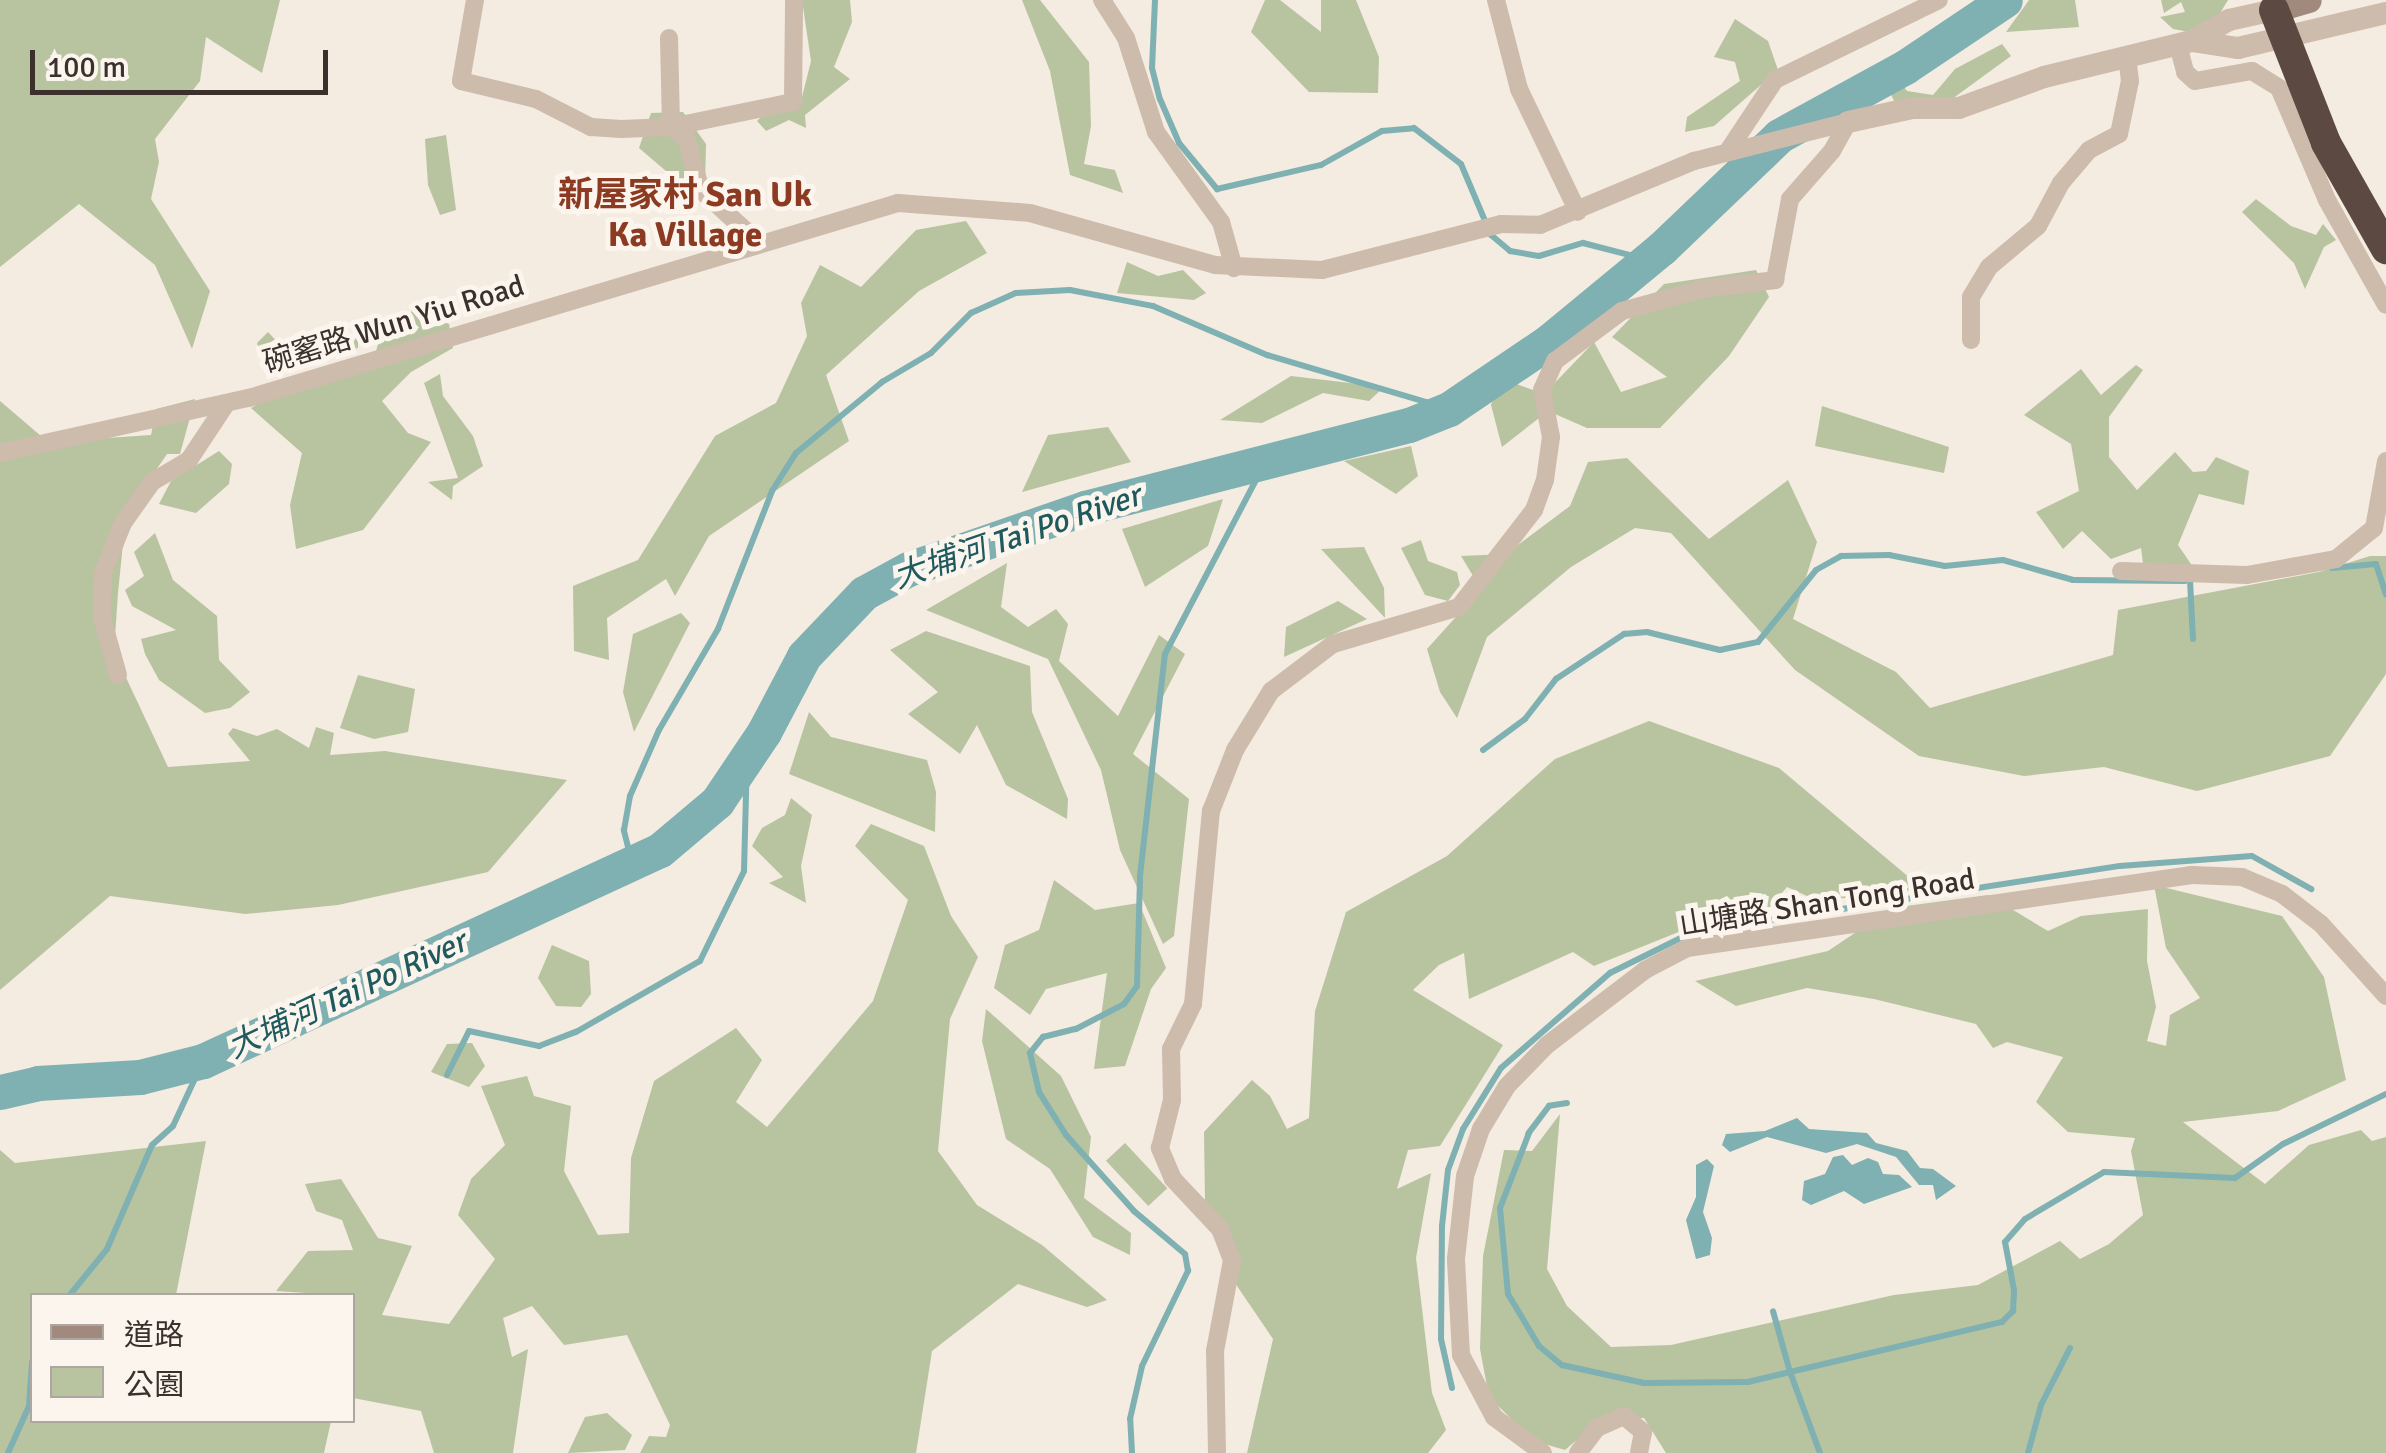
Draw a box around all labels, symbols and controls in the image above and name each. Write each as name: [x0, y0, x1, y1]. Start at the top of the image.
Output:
scale bar: [35, 30, 332, 92]
text: 100 m: [47, 49, 126, 86]
district label: 新屋家村 San Uk Ka Village: [558, 174, 812, 256]
street label: 碗窰路 Wun Yiu Road: [259, 268, 529, 382]
water label: 大埔河 Tai Po River: [888, 477, 1146, 597]
street label: 山塘路 Shan Tong Road: [1677, 862, 1977, 944]
water label: 大埔河 Tai Po River: [222, 923, 472, 1067]
legend: [30, 1293, 355, 1423]
text: 道路: [124, 1317, 184, 1354]
text: 公園: [124, 1367, 184, 1404]

